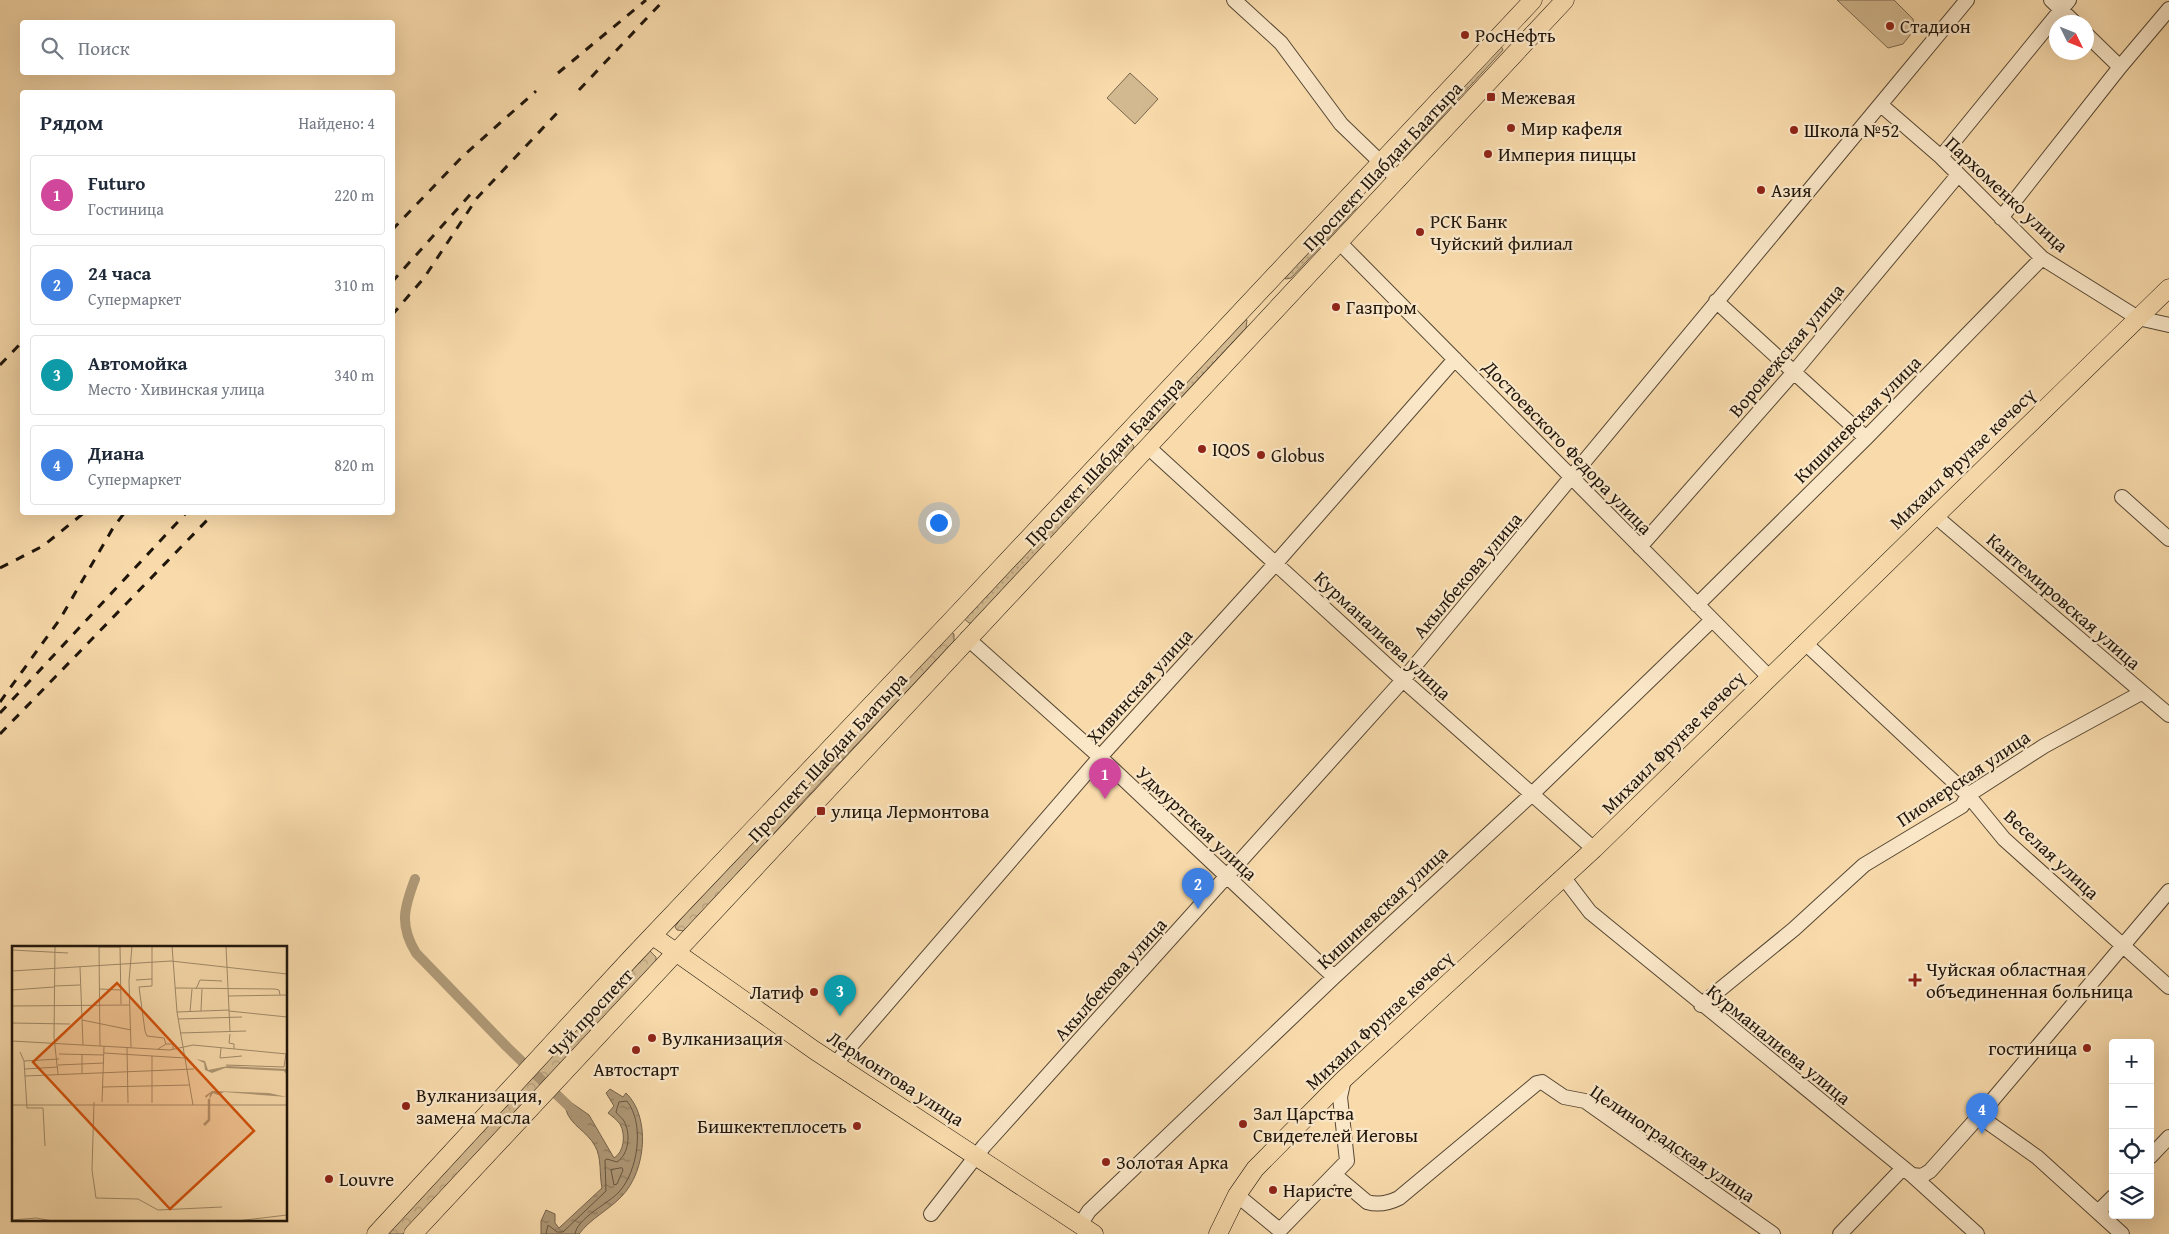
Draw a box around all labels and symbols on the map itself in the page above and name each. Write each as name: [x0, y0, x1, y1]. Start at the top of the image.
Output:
place label: Стадион: [1900, 12, 1971, 40]
north arrow: [2049, 15, 2094, 60]
marker: Стадион: [1884, 20, 1896, 32]
place label: РосНефть: [1475, 21, 1556, 49]
marker: РосНефть: [1459, 29, 1471, 41]
street label: Проспект Шабдан Баатыра: [1296, 75, 1468, 257]
place label: Межевая: [1501, 83, 1576, 111]
marker: Межевая: [1485, 91, 1497, 103]
place label: Мир кафеля: [1521, 114, 1623, 142]
place label: Школа №52: [1804, 116, 1899, 144]
marker: Мир кафеля: [1505, 122, 1517, 134]
marker: Школа №52: [1788, 124, 1800, 136]
street label: Пархоменко улица: [1939, 129, 2075, 259]
place label: Империя пиццы: [1498, 140, 1636, 168]
marker: Империя пиццы: [1482, 148, 1494, 160]
place label: Азия: [1771, 176, 1812, 204]
marker: Азия: [1755, 184, 1767, 196]
place label: РСК Банк Чуйский филиал: [1430, 207, 1573, 257]
marker: РСК Банк Чуйский филиал: [1414, 226, 1426, 238]
street label: Воронежская улица: [1722, 277, 1850, 423]
place label: Газпром: [1346, 293, 1417, 321]
marker: Газпром: [1330, 301, 1342, 313]
street label: Кишиневская улица: [1787, 349, 1927, 489]
street label: Достоевского Федора улица: [1476, 353, 1659, 541]
street label: Проспект Шабдан Баатыра: [1018, 370, 1190, 552]
street label: Михаил Фрунзе көчөсү: [1883, 381, 2041, 535]
place label: IQOS: [1212, 435, 1250, 463]
place label: Globus: [1271, 441, 1325, 469]
marker: IQOS: [1196, 443, 1208, 455]
marker: Globus: [1255, 449, 1267, 461]
street label: Акылбекова улица: [1406, 506, 1528, 644]
your location: [926, 510, 952, 536]
street label: Кантемировская улица: [1981, 526, 2147, 676]
street label: Курманалиева улица: [1308, 564, 1458, 706]
street label: Хивинская улица: [1079, 622, 1199, 750]
street label: Михаил Фрунзе көчөсү: [1595, 664, 1751, 820]
street label: Проспект Шабдан Баатыра: [741, 666, 913, 848]
street label: Пионерская улица: [1891, 723, 2035, 833]
pin: 1: [1089, 758, 1121, 799]
street label: Удмуртская улица: [1130, 759, 1264, 887]
place label: улица Лермонтова: [830, 797, 989, 825]
street label: Веселая улица: [1998, 802, 2106, 906]
marker: улица Лермонтова: [815, 805, 827, 817]
street label: Кишиневская улица: [1310, 839, 1454, 975]
pin: 2: [1182, 868, 1214, 909]
street label: Акылбекова улица: [1047, 911, 1173, 1047]
street label: Михаил Фрунзе көчөсү: [1299, 944, 1459, 1096]
inset map: [12, 946, 288, 1222]
place label: Чуйская областная объединенная больница: [1926, 955, 2133, 1005]
street label: Чуй проспект: [541, 961, 640, 1064]
marker: Чуйская областная объединенная больница: [1908, 973, 1922, 987]
pin: 3: [824, 975, 856, 1016]
street label: Курманалиева улица: [1701, 977, 1857, 1111]
place label: Латиф: [750, 978, 804, 1006]
marker: Латиф: [808, 986, 820, 998]
street label: Лермонтова улица: [822, 1023, 970, 1133]
place label: Вулканизация: [662, 1024, 784, 1052]
marker: Вулканизация: [646, 1032, 658, 1044]
place label: гостиница: [1988, 1034, 2077, 1062]
marker: гостиница: [2081, 1042, 2093, 1054]
marker: Автостарт: [630, 1044, 642, 1056]
place label: Автостарт: [593, 1055, 680, 1083]
street label: Целиноградская улица: [1585, 1077, 1761, 1209]
place label: Вулканизация, замена масла: [416, 1081, 542, 1131]
pin: 4: [1966, 1093, 1998, 1134]
place label: Зал Царства Свидетелей Иеговы: [1253, 1099, 1418, 1149]
marker: Вулканизация, замена масла: [400, 1100, 412, 1112]
place label: Бишкектеплосеть: [697, 1112, 847, 1140]
marker: Зал Царства Свидетелей Иеговы: [1237, 1118, 1249, 1130]
marker: Бишкектеплосеть: [851, 1120, 863, 1132]
place label: Золотая Арка: [1116, 1148, 1228, 1176]
marker: Золотая Арка: [1100, 1156, 1112, 1168]
place label: Louvre: [339, 1165, 394, 1193]
marker: Louvre: [323, 1173, 335, 1185]
place label: Наристе: [1283, 1176, 1353, 1204]
marker: Наристе: [1267, 1184, 1279, 1196]

